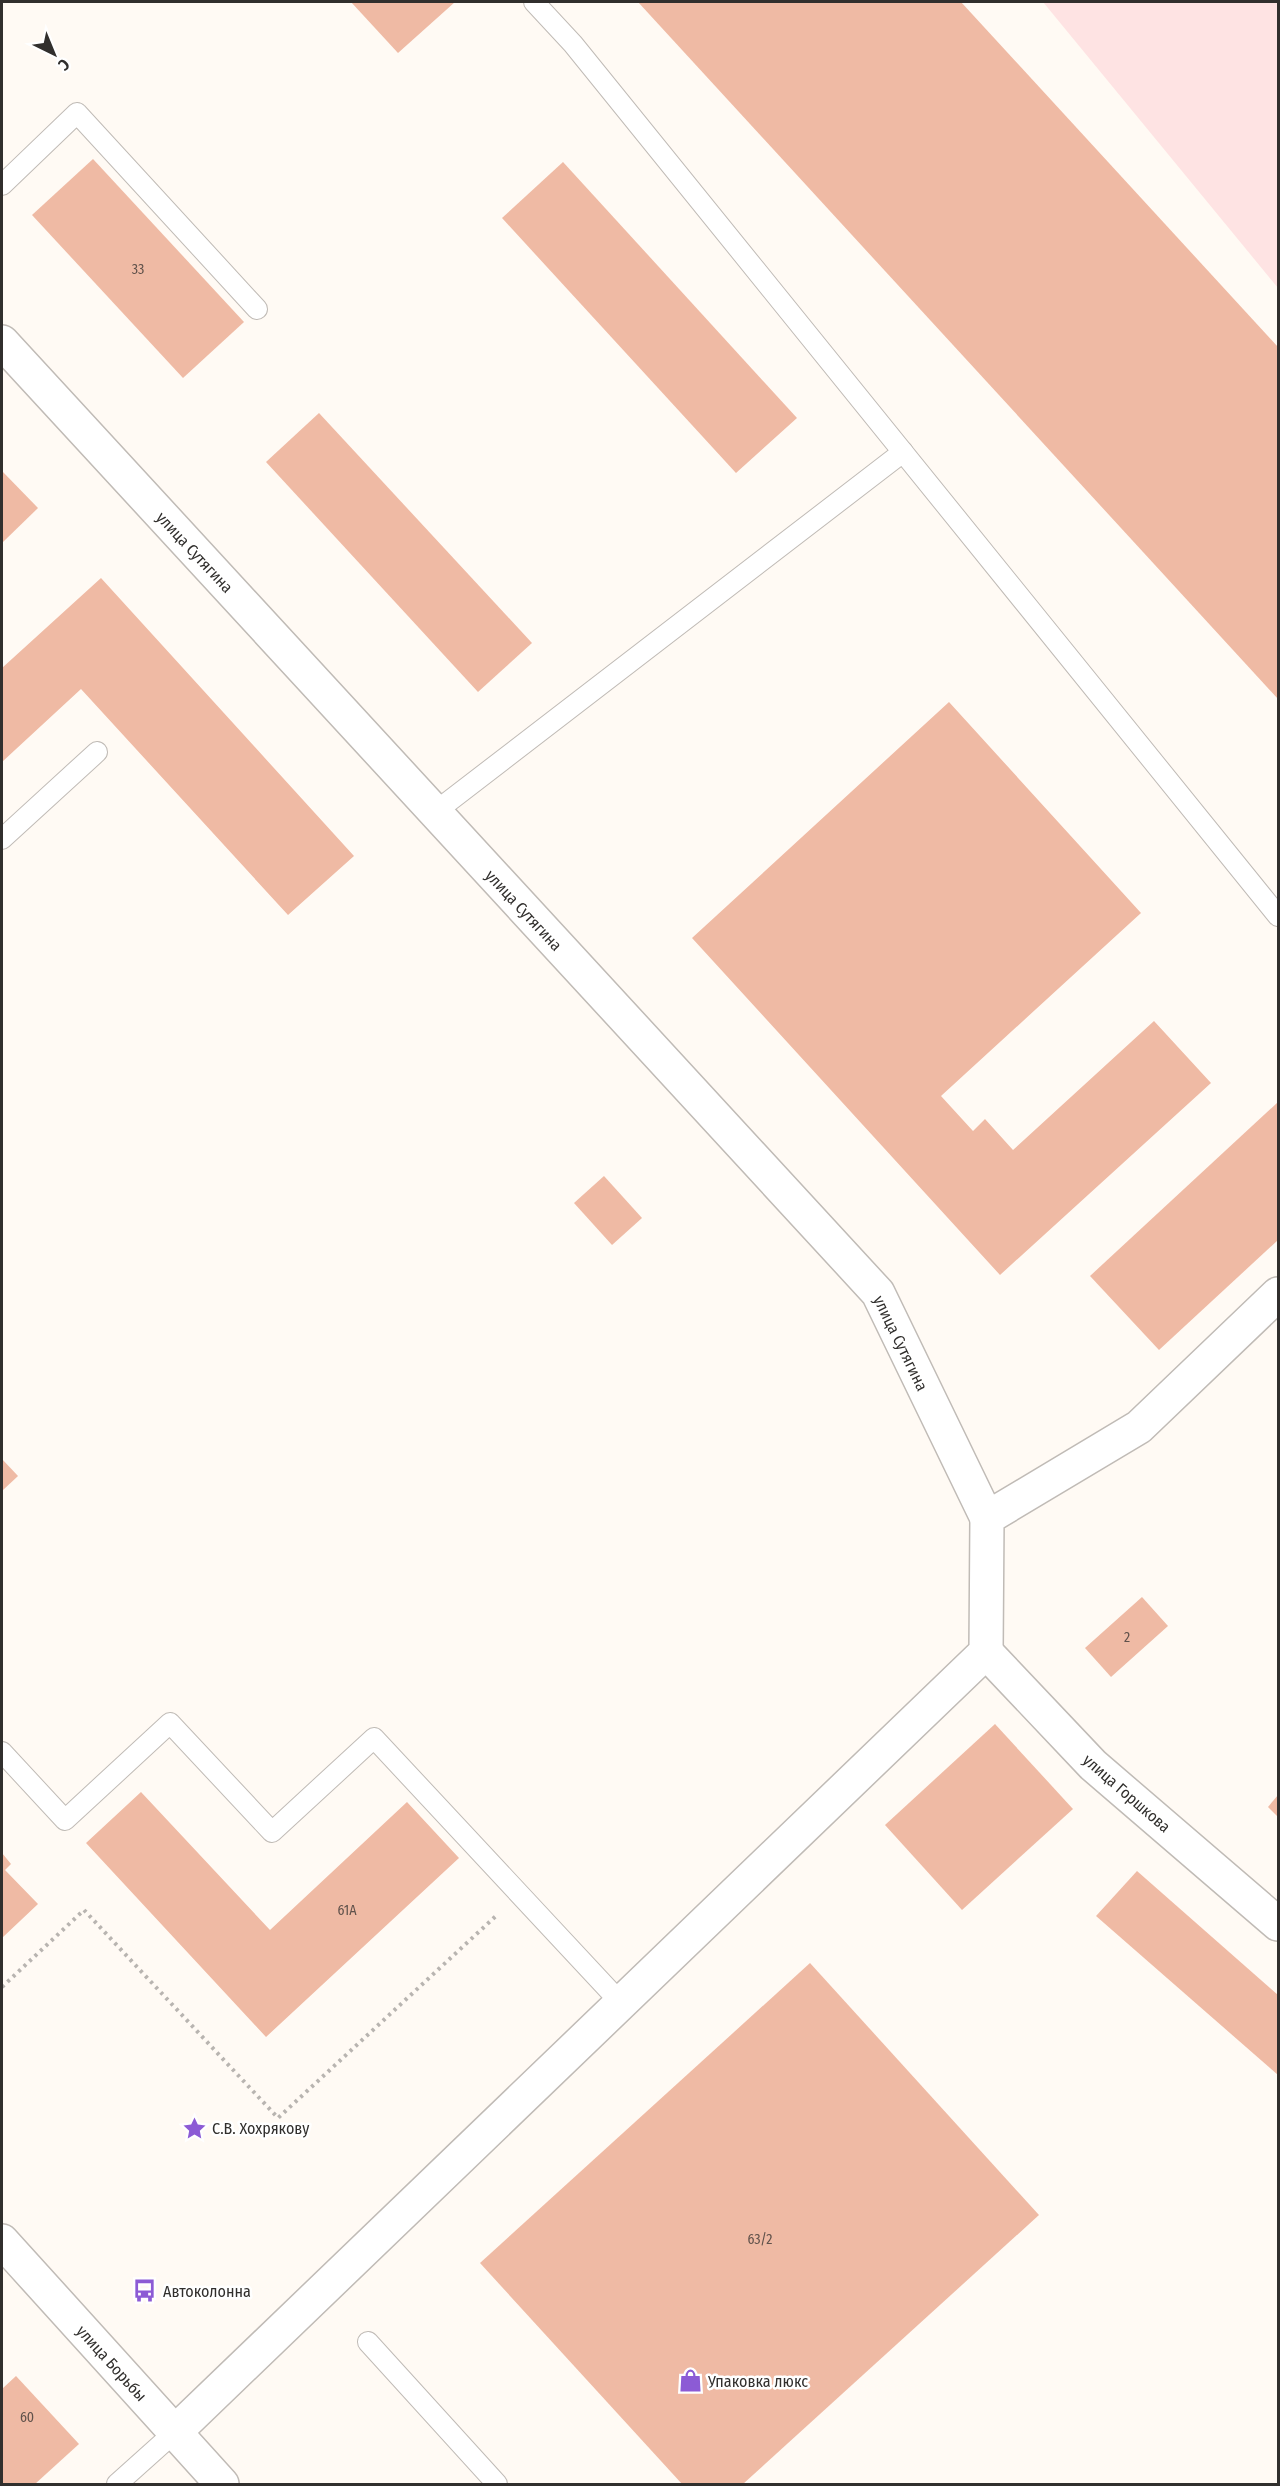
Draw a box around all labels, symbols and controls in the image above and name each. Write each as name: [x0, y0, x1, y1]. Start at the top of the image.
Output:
north arrow: [24, 24, 84, 84]
text: С: [54, 55, 73, 75]
house number: 33: [132, 261, 144, 278]
street label: улица Сутягина: [152, 508, 237, 597]
street label: улица Сутягина: [481, 866, 566, 955]
street label: улица Сутягина: [869, 1293, 932, 1394]
house number: 2: [1124, 1629, 1130, 1646]
street label: улица Горшкова: [1079, 1750, 1174, 1837]
house number: 61А: [337, 1902, 357, 1919]
place icon: С.В. Хохрякову: [181, 2115, 207, 2141]
place label: С.В. Хохрякову: [212, 2119, 310, 2138]
house number: 63/2: [747, 2231, 773, 2248]
bus stop icon: Автоколонна: [132, 2278, 158, 2304]
place label: Автоколонна: [163, 2282, 251, 2301]
street label: улица Борьбы: [73, 2321, 151, 2405]
shop icon: Упаковка люкс: [677, 2368, 703, 2394]
place label: Упаковка люкс: [707, 2372, 808, 2391]
house number: 60: [20, 2409, 34, 2426]

